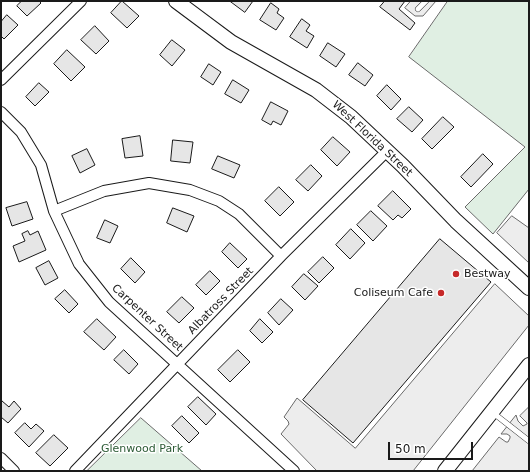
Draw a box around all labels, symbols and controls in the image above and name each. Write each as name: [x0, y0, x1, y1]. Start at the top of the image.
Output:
street label: West Florida Street: [329, 98, 415, 180]
street label: Albatross Street: [186, 265, 256, 337]
place label: Bestway: [464, 267, 511, 281]
marker: Bestway: [451, 269, 461, 279]
street label: Carpenter Street: [109, 282, 185, 354]
place label: Coliseum Cafe: [354, 286, 433, 300]
marker: Coliseum Cafe: [436, 288, 446, 298]
scale bar: [390, 434, 475, 460]
park label: Glenwood Park: [101, 442, 183, 456]
text: 50 m: [395, 442, 426, 456]

